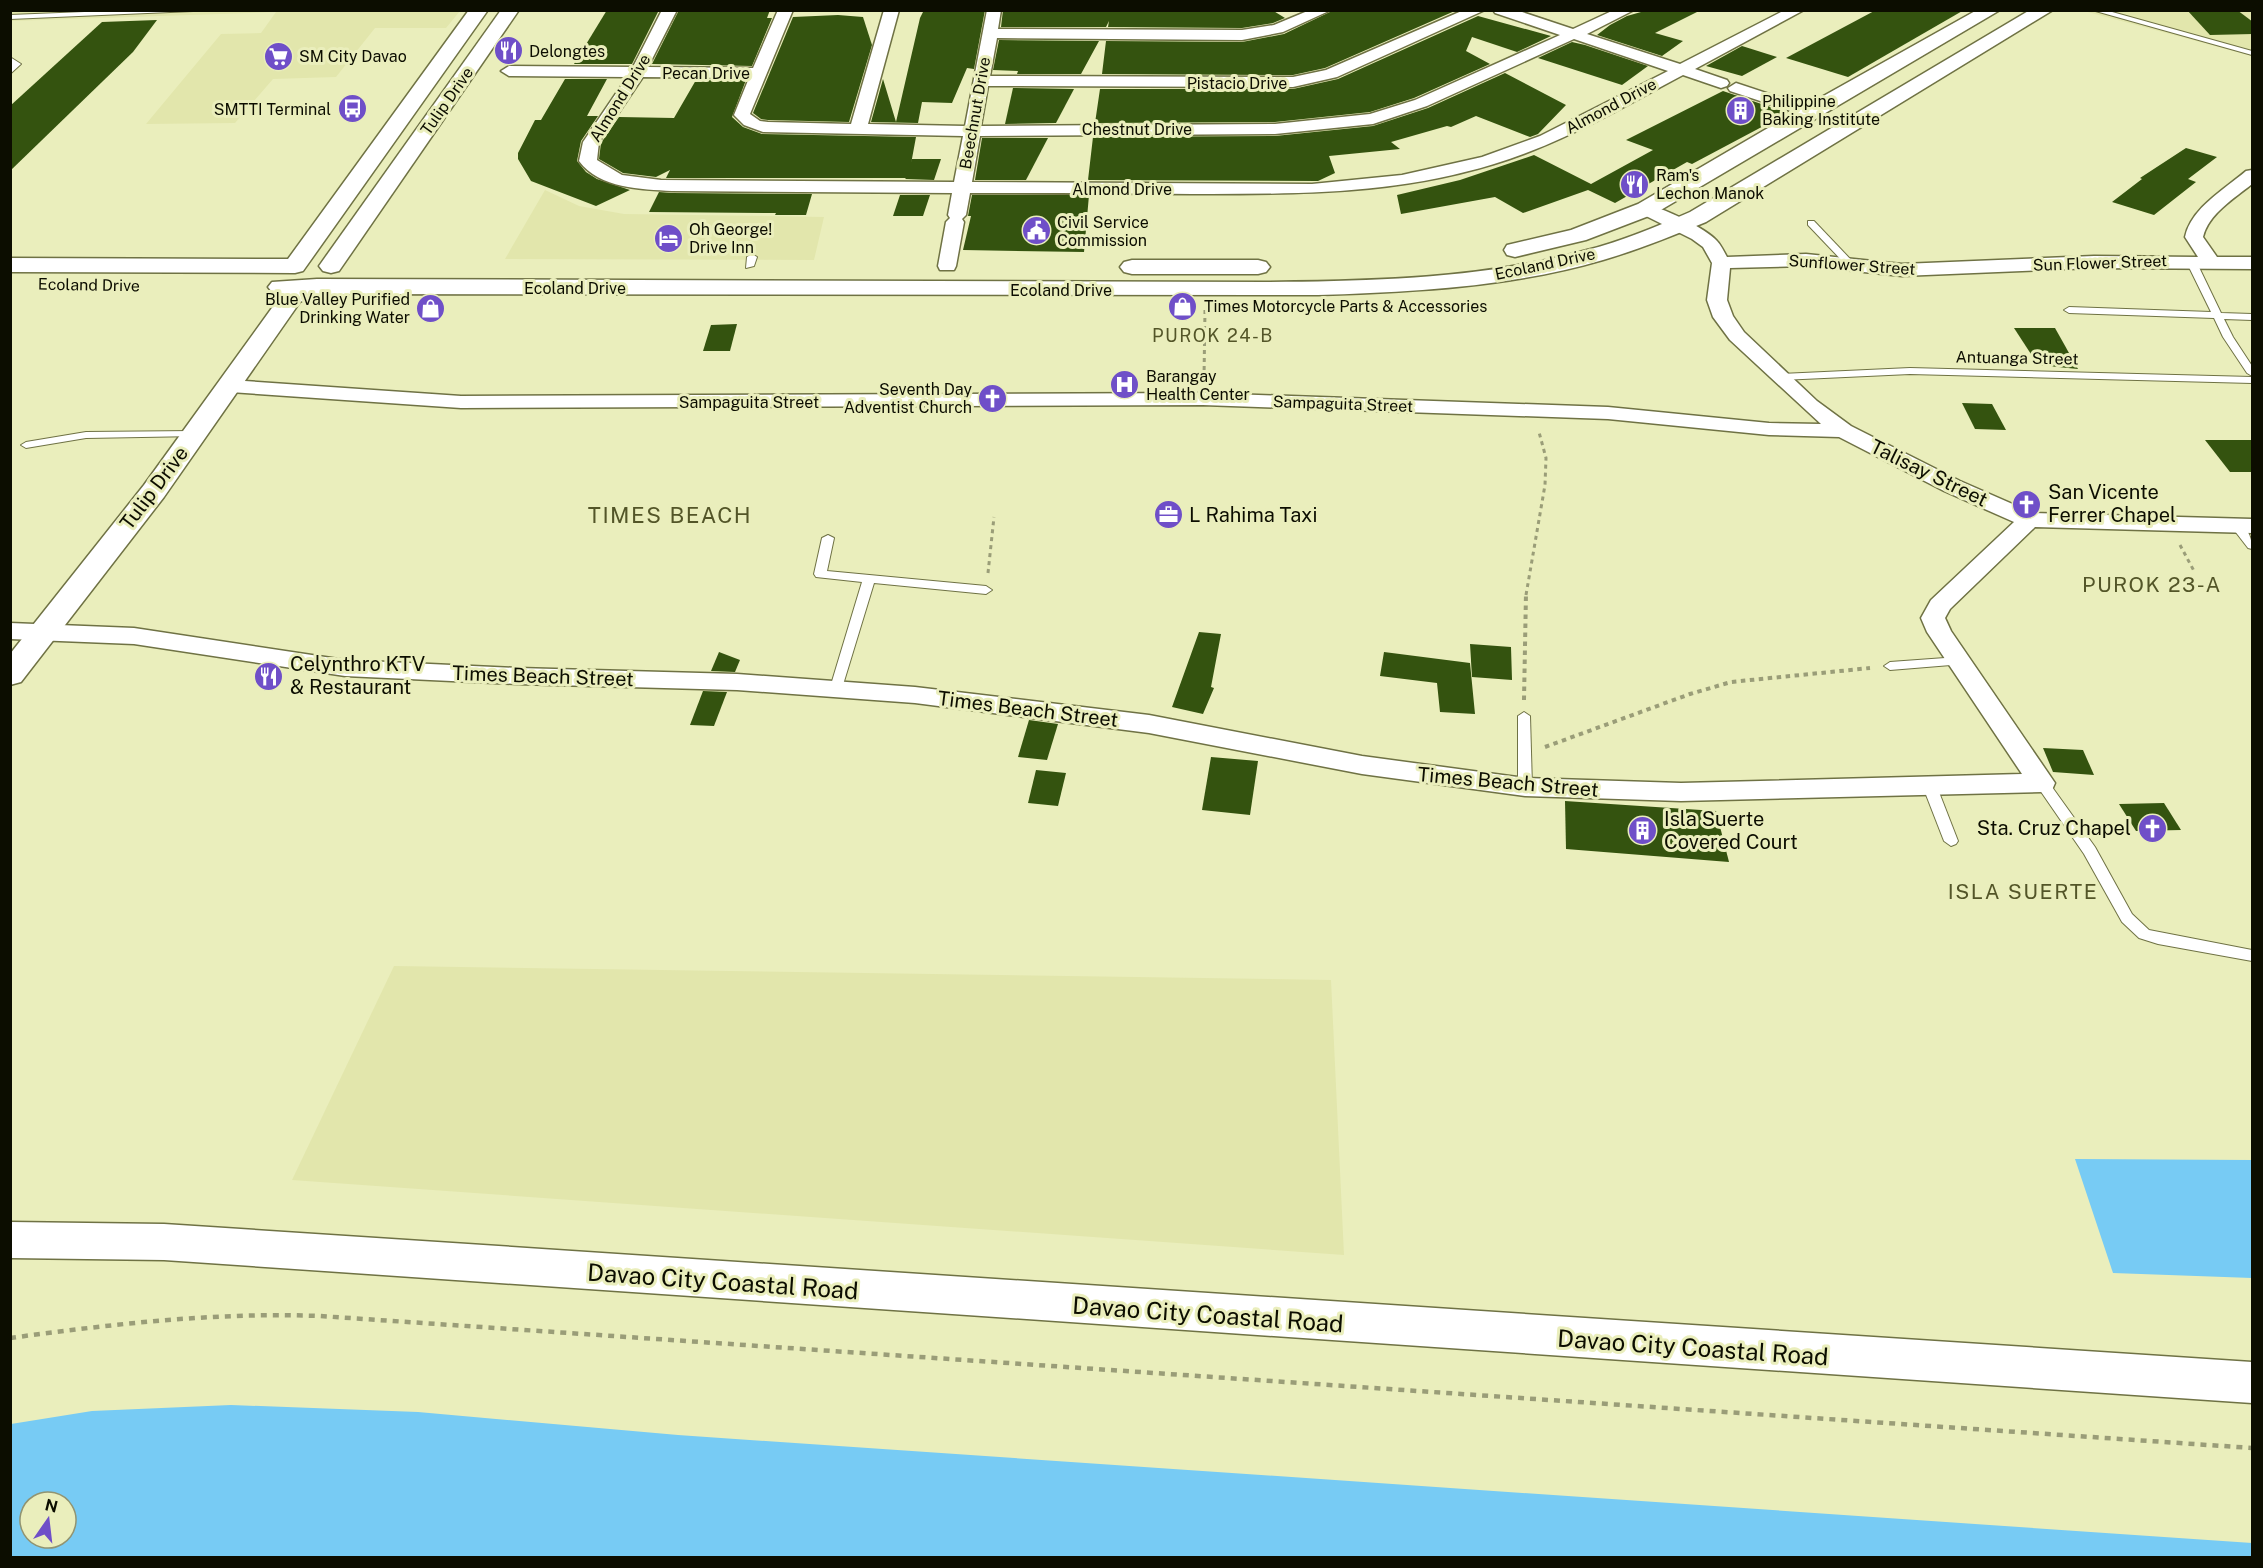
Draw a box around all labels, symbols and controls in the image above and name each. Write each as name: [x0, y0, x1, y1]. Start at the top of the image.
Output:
restaurant icon: Delongtes: [492, 35, 524, 67]
supermarket icon: SM City Davao: [262, 40, 294, 72]
place label: Delongtes: [529, 42, 605, 61]
place label: SM City Davao: [299, 47, 407, 66]
street label: Almond Drive: [585, 51, 655, 145]
street label: Beechnut Drive: [956, 55, 994, 171]
street label: Tulip Drive: [417, 63, 477, 139]
street label: Pecan Drive: [662, 64, 750, 83]
street label: Pistacio Drive: [1187, 74, 1287, 93]
street label: Almond Drive: [1562, 74, 1660, 138]
place label: Philippine Baking Institute: [1762, 92, 1880, 129]
bus stop icon: SMTTI Terminal: [336, 93, 368, 125]
building icon: Philippine Baking Institute: [1725, 94, 1757, 126]
place label: SMTTI Terminal: [214, 100, 331, 119]
street label: Chestnut Drive: [1082, 120, 1192, 139]
place label: Ram's Lechon Manok: [1656, 166, 1764, 203]
restaurant icon: Ram's Lechon Manok: [1619, 168, 1651, 200]
street label: Almond Drive: [1072, 180, 1172, 199]
place label: Civil Service Commission: [1057, 213, 1149, 250]
public building icon: Civil Service Commission: [1020, 215, 1052, 247]
place label: Oh George! Drive Inn: [689, 220, 772, 257]
hotel icon: Oh George! Drive Inn: [652, 222, 684, 254]
street label: Ecoland Drive: [1493, 244, 1597, 284]
street label: Sunflower Street: [1788, 251, 1916, 279]
street label: Sun Flower Street: [2033, 251, 2167, 275]
street label: Ecoland Drive: [38, 275, 140, 295]
street label: Ecoland Drive: [524, 279, 626, 298]
street label: Ecoland Drive: [1010, 281, 1112, 300]
place label: Blue Valley Purified Drinking Water: [265, 290, 410, 327]
shop icon: Times Motorcycle Parts & Accessories: [1167, 290, 1199, 322]
shop icon: Blue Valley Purified Drinking Water: [415, 292, 447, 324]
place label: Times Motorcycle Parts & Accessories: [1204, 297, 1487, 316]
district label: PUROK 24-B: [1152, 325, 1274, 346]
street label: Antuanga Street: [1955, 347, 2079, 369]
place label: Barangay Health Center: [1146, 367, 1250, 404]
hospital icon: Barangay Health Center: [1109, 369, 1141, 401]
place label: Seventh Day Adventist Church: [844, 380, 972, 417]
church icon: Seventh Day Adventist Church: [977, 382, 1009, 414]
street label: Sampaguita Street: [1273, 392, 1413, 416]
street label: Sampaguita Street: [679, 393, 819, 412]
street label: Talisay Street: [1866, 434, 1992, 512]
street label: Tulip Drive: [115, 442, 193, 534]
place label: San Vicente Ferrer Chapel: [2048, 480, 2176, 527]
church icon: San Vicente Ferrer Chapel: [2011, 488, 2043, 520]
office icon: L Rahima Taxi: [1152, 499, 1184, 531]
district label: TIMES BEACH: [588, 502, 752, 528]
place label: L Rahima Taxi: [1189, 503, 1317, 527]
district label: PUROK 23-A: [2082, 572, 2222, 597]
place label: Celynthro KTV & Restaurant: [290, 652, 425, 699]
restaurant icon: Celynthro KTV & Restaurant: [253, 660, 285, 692]
street label: Times Beach Street: [452, 661, 634, 691]
street label: Times Beach Street: [936, 686, 1120, 732]
street label: Times Beach Street: [1416, 762, 1600, 802]
place label: Isla Suerte Covered Court: [1664, 807, 1798, 854]
church icon: Sta. Cruz Chapel: [2136, 812, 2168, 844]
building icon: Isla Suerte Covered Court: [1627, 814, 1659, 846]
place label: Sta. Cruz Chapel: [1977, 816, 2131, 840]
district label: ISLA SUERTE: [1948, 879, 2098, 904]
street label: Davao City Coastal Road: [587, 1258, 859, 1304]
street label: Davao City Coastal Road: [1072, 1291, 1344, 1337]
street label: Davao City Coastal Road: [1557, 1324, 1829, 1370]
north arrow: [18, 1490, 78, 1550]
text: N: [43, 1495, 60, 1517]

